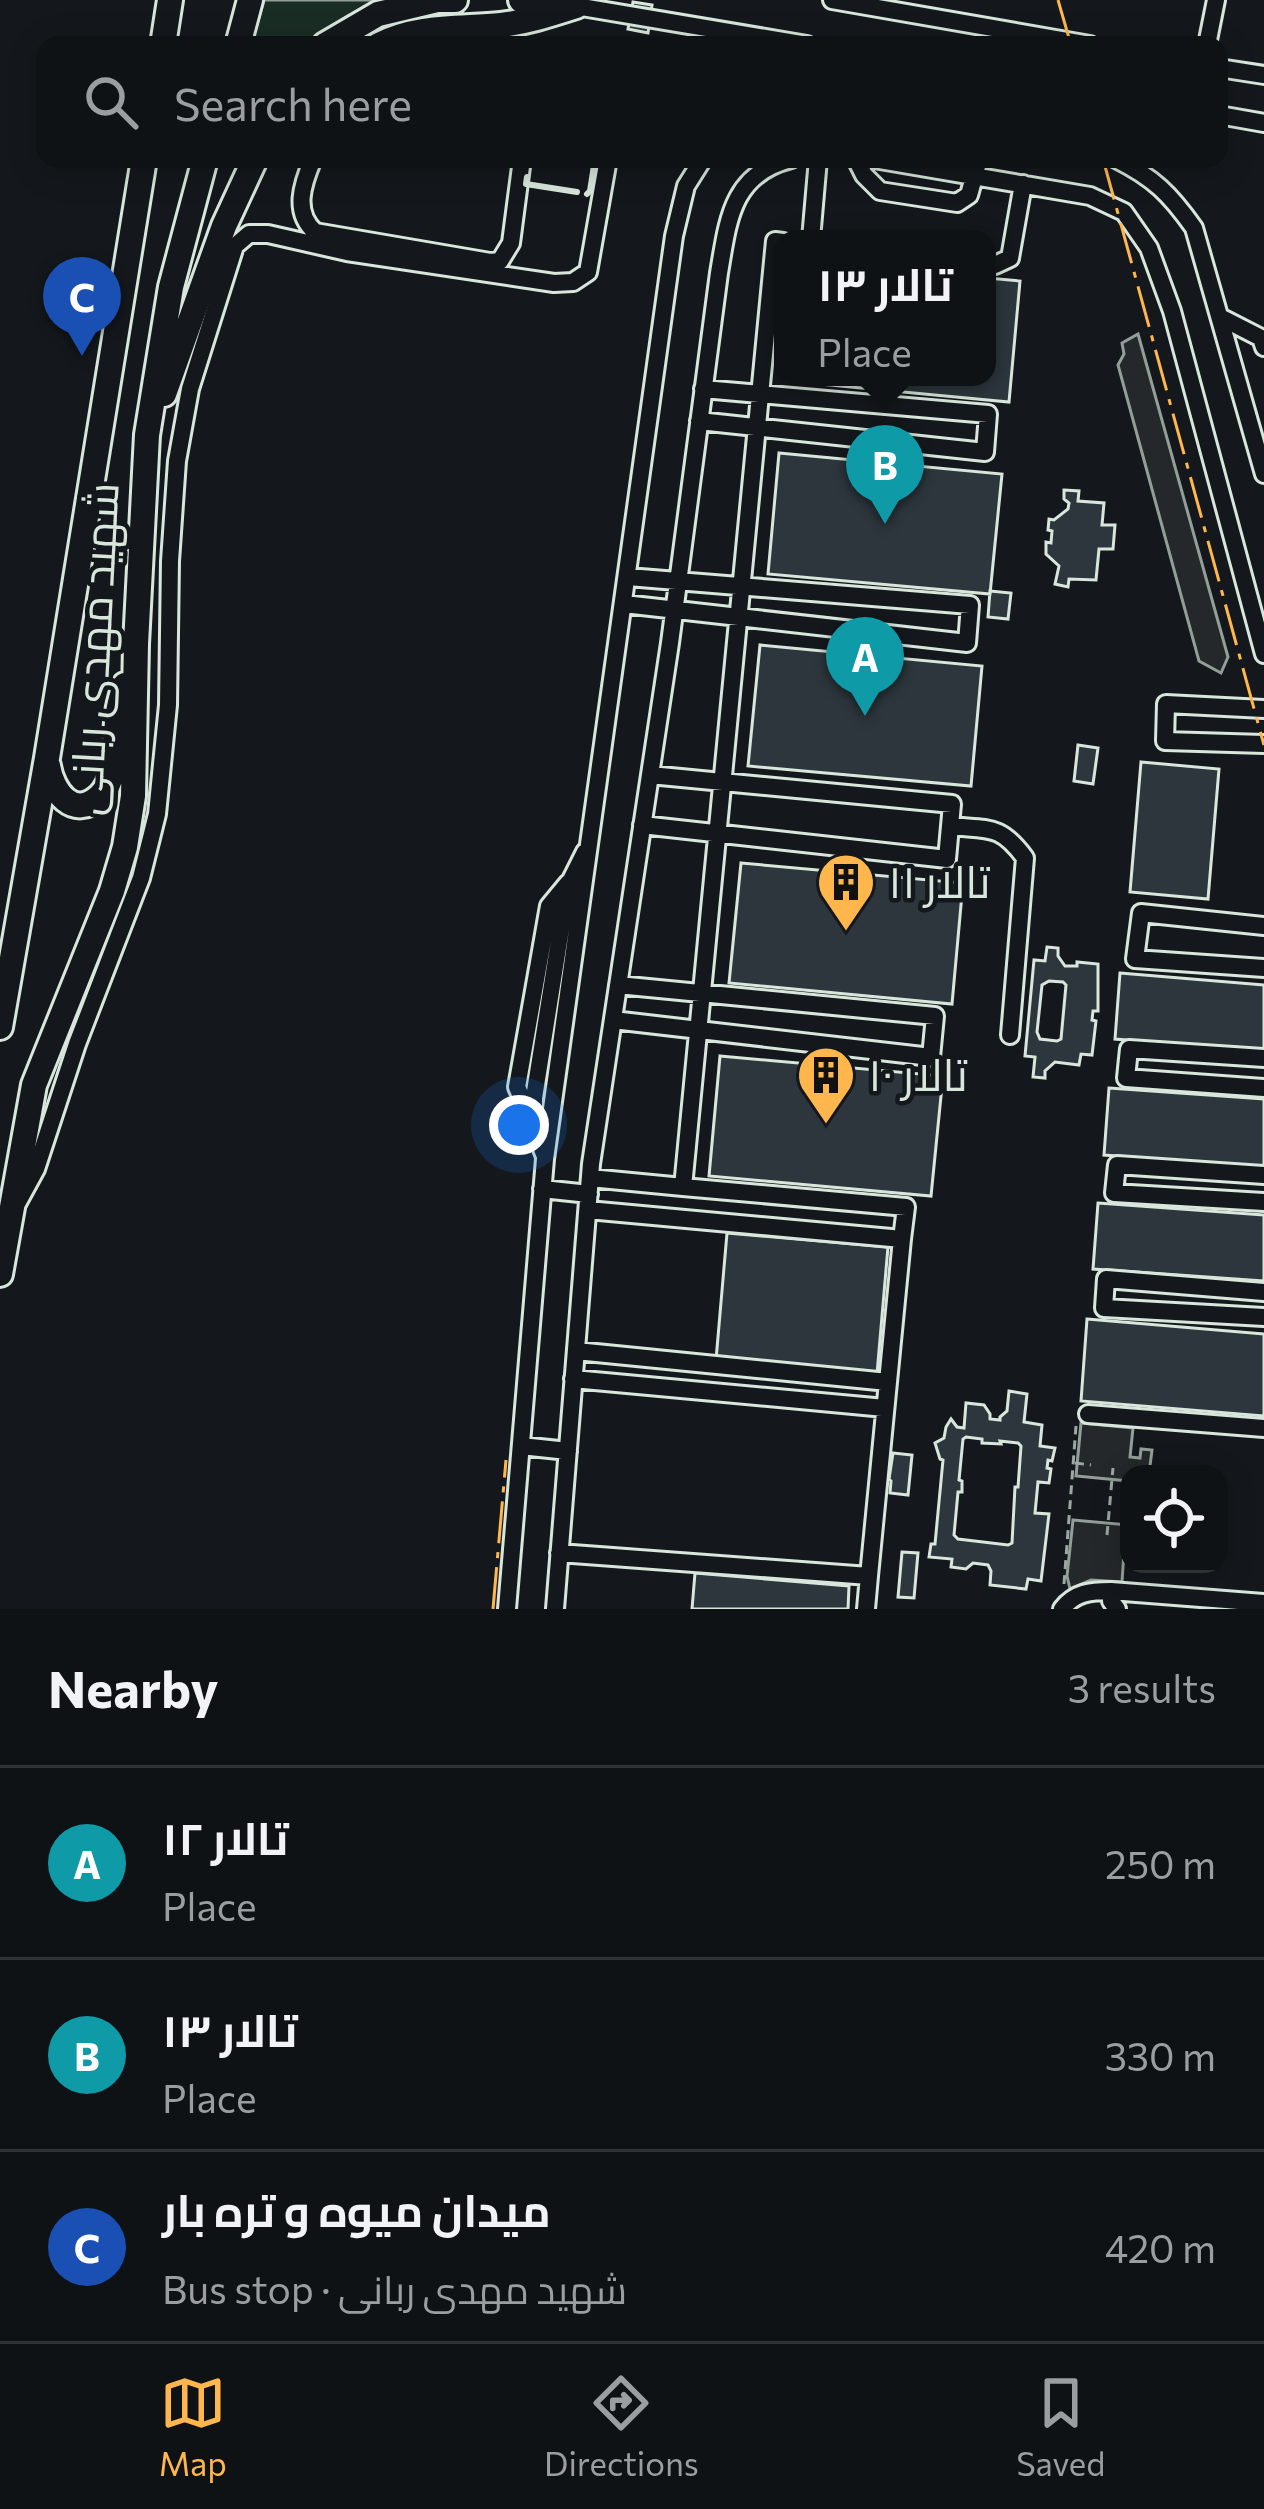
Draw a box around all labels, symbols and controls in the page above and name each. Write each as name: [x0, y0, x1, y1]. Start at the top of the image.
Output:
search box: [36, 36, 1228, 168]
icon: search: [78, 69, 144, 135]
text: Search here: [174, 75, 412, 130]
popup: [774, 230, 996, 386]
text: تالار ۱۳: [817, 255, 953, 310]
pin: C: [43, 257, 121, 356]
text: Place: [817, 327, 912, 375]
pin: B: [846, 425, 924, 524]
street label: شهید مهدی ربانی: [55, 481, 131, 817]
pin: A: [826, 617, 904, 716]
building icon: تالار ۱۱: [815, 851, 877, 933]
place label: تالار ۱۱: [888, 852, 991, 908]
building icon: تالار ۱۰: [795, 1044, 857, 1126]
place label: تالار ۱۰: [868, 1045, 968, 1101]
your location: [489, 1095, 549, 1155]
map controls: [1120, 1465, 1228, 1573]
button: locate: [1120, 1465, 1228, 1573]
text: Nearby: [48, 1656, 218, 1719]
text: 3 results: [1068, 1663, 1216, 1711]
text: تالار ۱۲: [162, 1809, 288, 1864]
text: A: [73, 1839, 101, 1887]
text: 250 m: [1105, 1839, 1216, 1887]
text: Place: [162, 1881, 257, 1929]
text: تالار ۱۳: [162, 2001, 297, 2056]
text: B: [74, 2031, 100, 2079]
text: 330 m: [1105, 2031, 1216, 2079]
text: Place: [162, 2073, 257, 2121]
text: میدان میوه و تره بار: [162, 2181, 551, 2236]
text: C: [74, 2223, 100, 2271]
text: 420 m: [1105, 2223, 1216, 2271]
text: Bus stop · شهید مهدی ربانی: [162, 2264, 627, 2312]
tab: Map: [159, 2370, 227, 2483]
tab: Directions: [544, 2370, 699, 2483]
tab: Saved: [1016, 2370, 1105, 2483]

